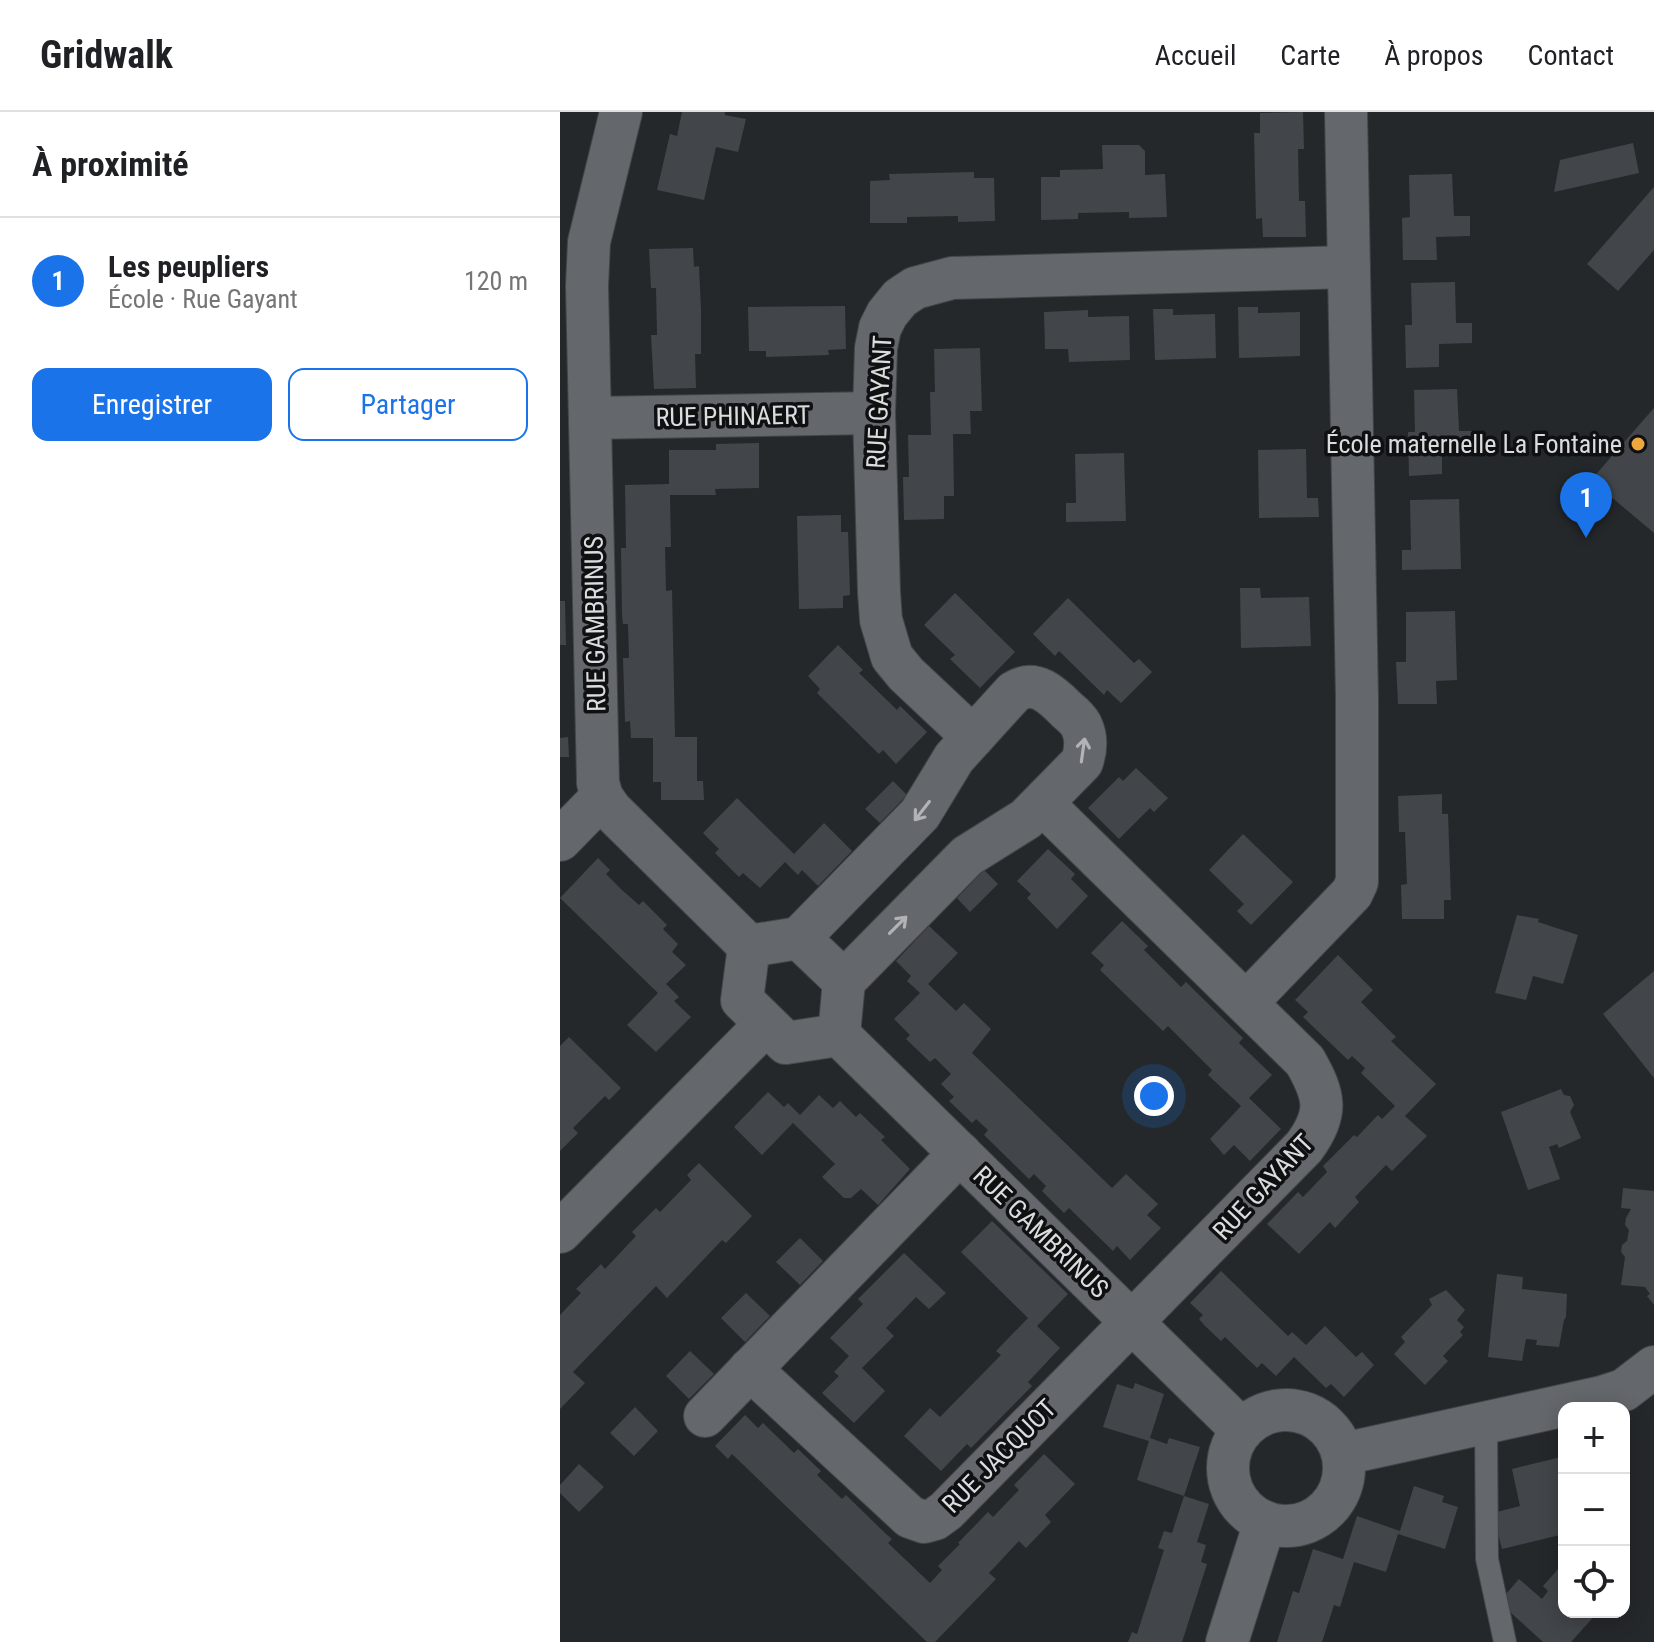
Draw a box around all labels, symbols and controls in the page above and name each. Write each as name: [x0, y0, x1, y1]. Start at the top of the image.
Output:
text: Gridwalk: [40, 33, 173, 77]
text: Accueil: [1155, 39, 1236, 72]
text: Carte: [1280, 39, 1340, 72]
text: À propos: [1384, 39, 1484, 72]
text: Contact: [1528, 39, 1614, 72]
text: À proximité: [32, 144, 189, 184]
text: Les peupliers: [108, 249, 269, 284]
text: 1: [51, 266, 65, 296]
text: 120 m: [464, 266, 528, 296]
text: École · Rue Gayant: [108, 284, 298, 314]
street label: RUE GAYANT: [861, 335, 897, 469]
button: Enregistrer: [32, 368, 272, 441]
button: Partager: [288, 368, 528, 441]
street label: RUE PHINAERT: [655, 400, 811, 432]
place label: École maternelle La Fontaine: [1326, 429, 1622, 459]
marker: École maternelle La Fontaine: [1629, 435, 1647, 453]
pin: 1: [1560, 472, 1612, 538]
street label: RUE GAMBRINUS: [578, 536, 612, 712]
one-way arrow: [1076, 737, 1091, 763]
one-way arrow: [913, 800, 930, 821]
one-way arrow: [888, 916, 907, 935]
your location: [1134, 1076, 1174, 1116]
street label: RUE GAYANT: [1207, 1128, 1319, 1246]
street label: RUE GAMBRINUS: [967, 1160, 1115, 1304]
street label: RUE JACQUOT: [936, 1393, 1062, 1519]
map controls: [1558, 1402, 1630, 1618]
button: +: [1558, 1402, 1630, 1474]
button: −: [1558, 1474, 1630, 1546]
button: locate: [1558, 1546, 1630, 1618]

